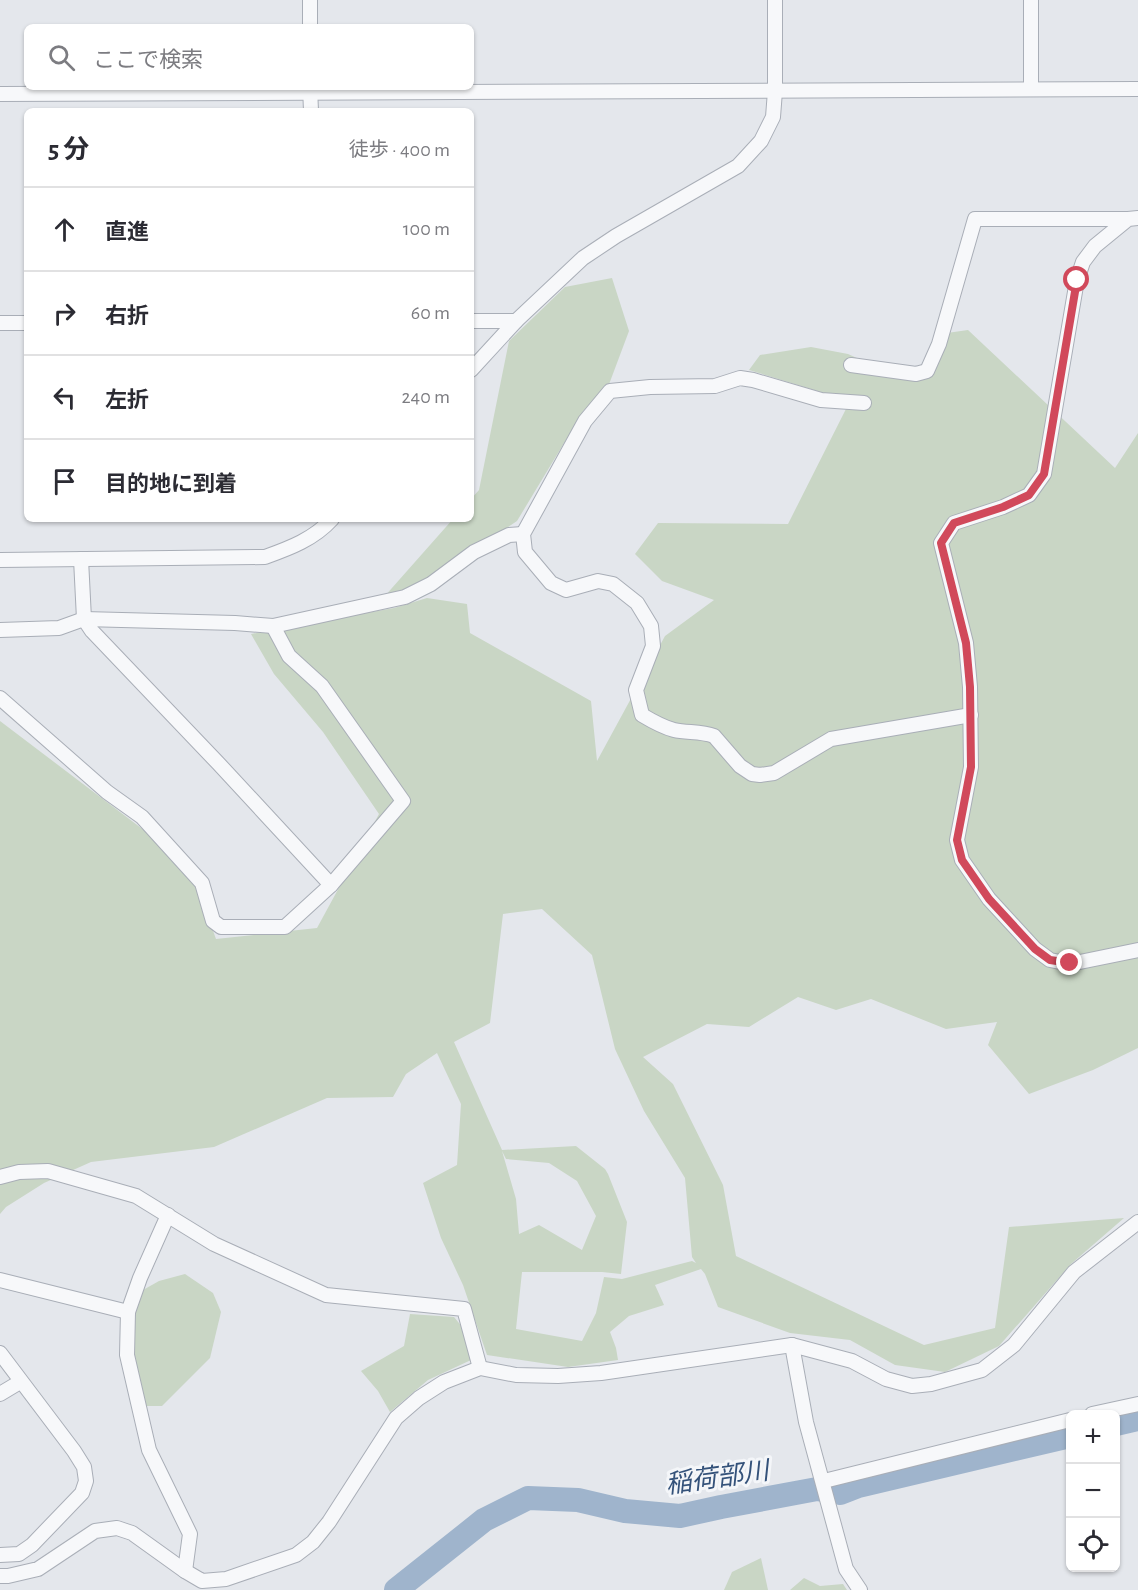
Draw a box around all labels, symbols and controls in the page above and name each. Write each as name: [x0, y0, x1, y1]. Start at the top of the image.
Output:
search box: [24, 24, 474, 90]
icon: search: [45, 41, 78, 74]
text: ここで検索: [93, 49, 203, 71]
text: 5 分: [48, 137, 89, 163]
text: 徒歩 · 400 m: [349, 140, 450, 160]
icon: ahead: [48, 213, 81, 246]
text: 100 m: [403, 219, 450, 239]
text: 直進: [105, 221, 149, 243]
route start: [1063, 266, 1089, 292]
icon: right: [48, 297, 81, 330]
text: 60 m: [411, 303, 450, 323]
text: 右折: [105, 305, 149, 327]
icon: left: [48, 381, 81, 414]
text: 240 m: [401, 387, 450, 407]
text: 左折: [105, 389, 149, 411]
icon: arrive: [48, 465, 81, 498]
text: 目的地に到着: [105, 473, 237, 495]
route end: [1056, 949, 1082, 975]
map controls: [1066, 1410, 1120, 1572]
button: +: [1066, 1410, 1120, 1464]
water label: 稲荷部川: [664, 1456, 773, 1498]
button: −: [1066, 1464, 1120, 1518]
button: locate: [1066, 1518, 1120, 1572]

